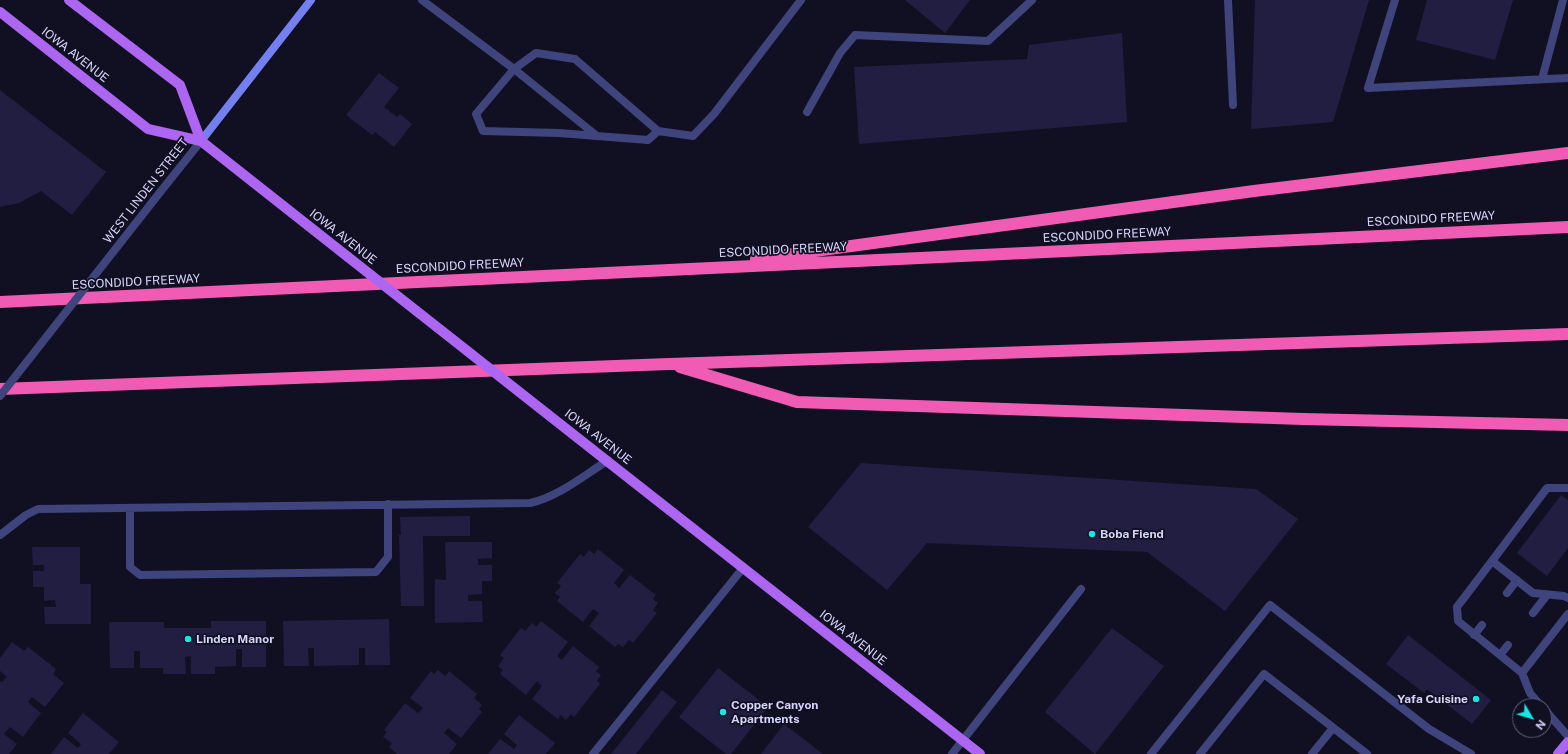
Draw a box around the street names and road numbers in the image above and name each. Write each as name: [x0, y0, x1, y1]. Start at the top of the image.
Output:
street label: IOWA AVENUE: [39, 24, 111, 86]
street label: WEST LINDEN STREET: [101, 136, 191, 246]
street label: IOWA AVENUE: [307, 206, 379, 268]
street label: ESCONDIDO FREEWAY: [1366, 208, 1496, 230]
street label: ESCONDIDO FREEWAY: [1042, 224, 1172, 246]
street label: ESCONDIDO FREEWAY: [718, 239, 848, 261]
street label: ESCONDIDO FREEWAY: [395, 255, 525, 277]
street label: ESCONDIDO FREEWAY: [71, 271, 201, 293]
street label: IOWA AVENUE: [562, 406, 634, 468]
street label: IOWA AVENUE: [817, 607, 889, 669]

